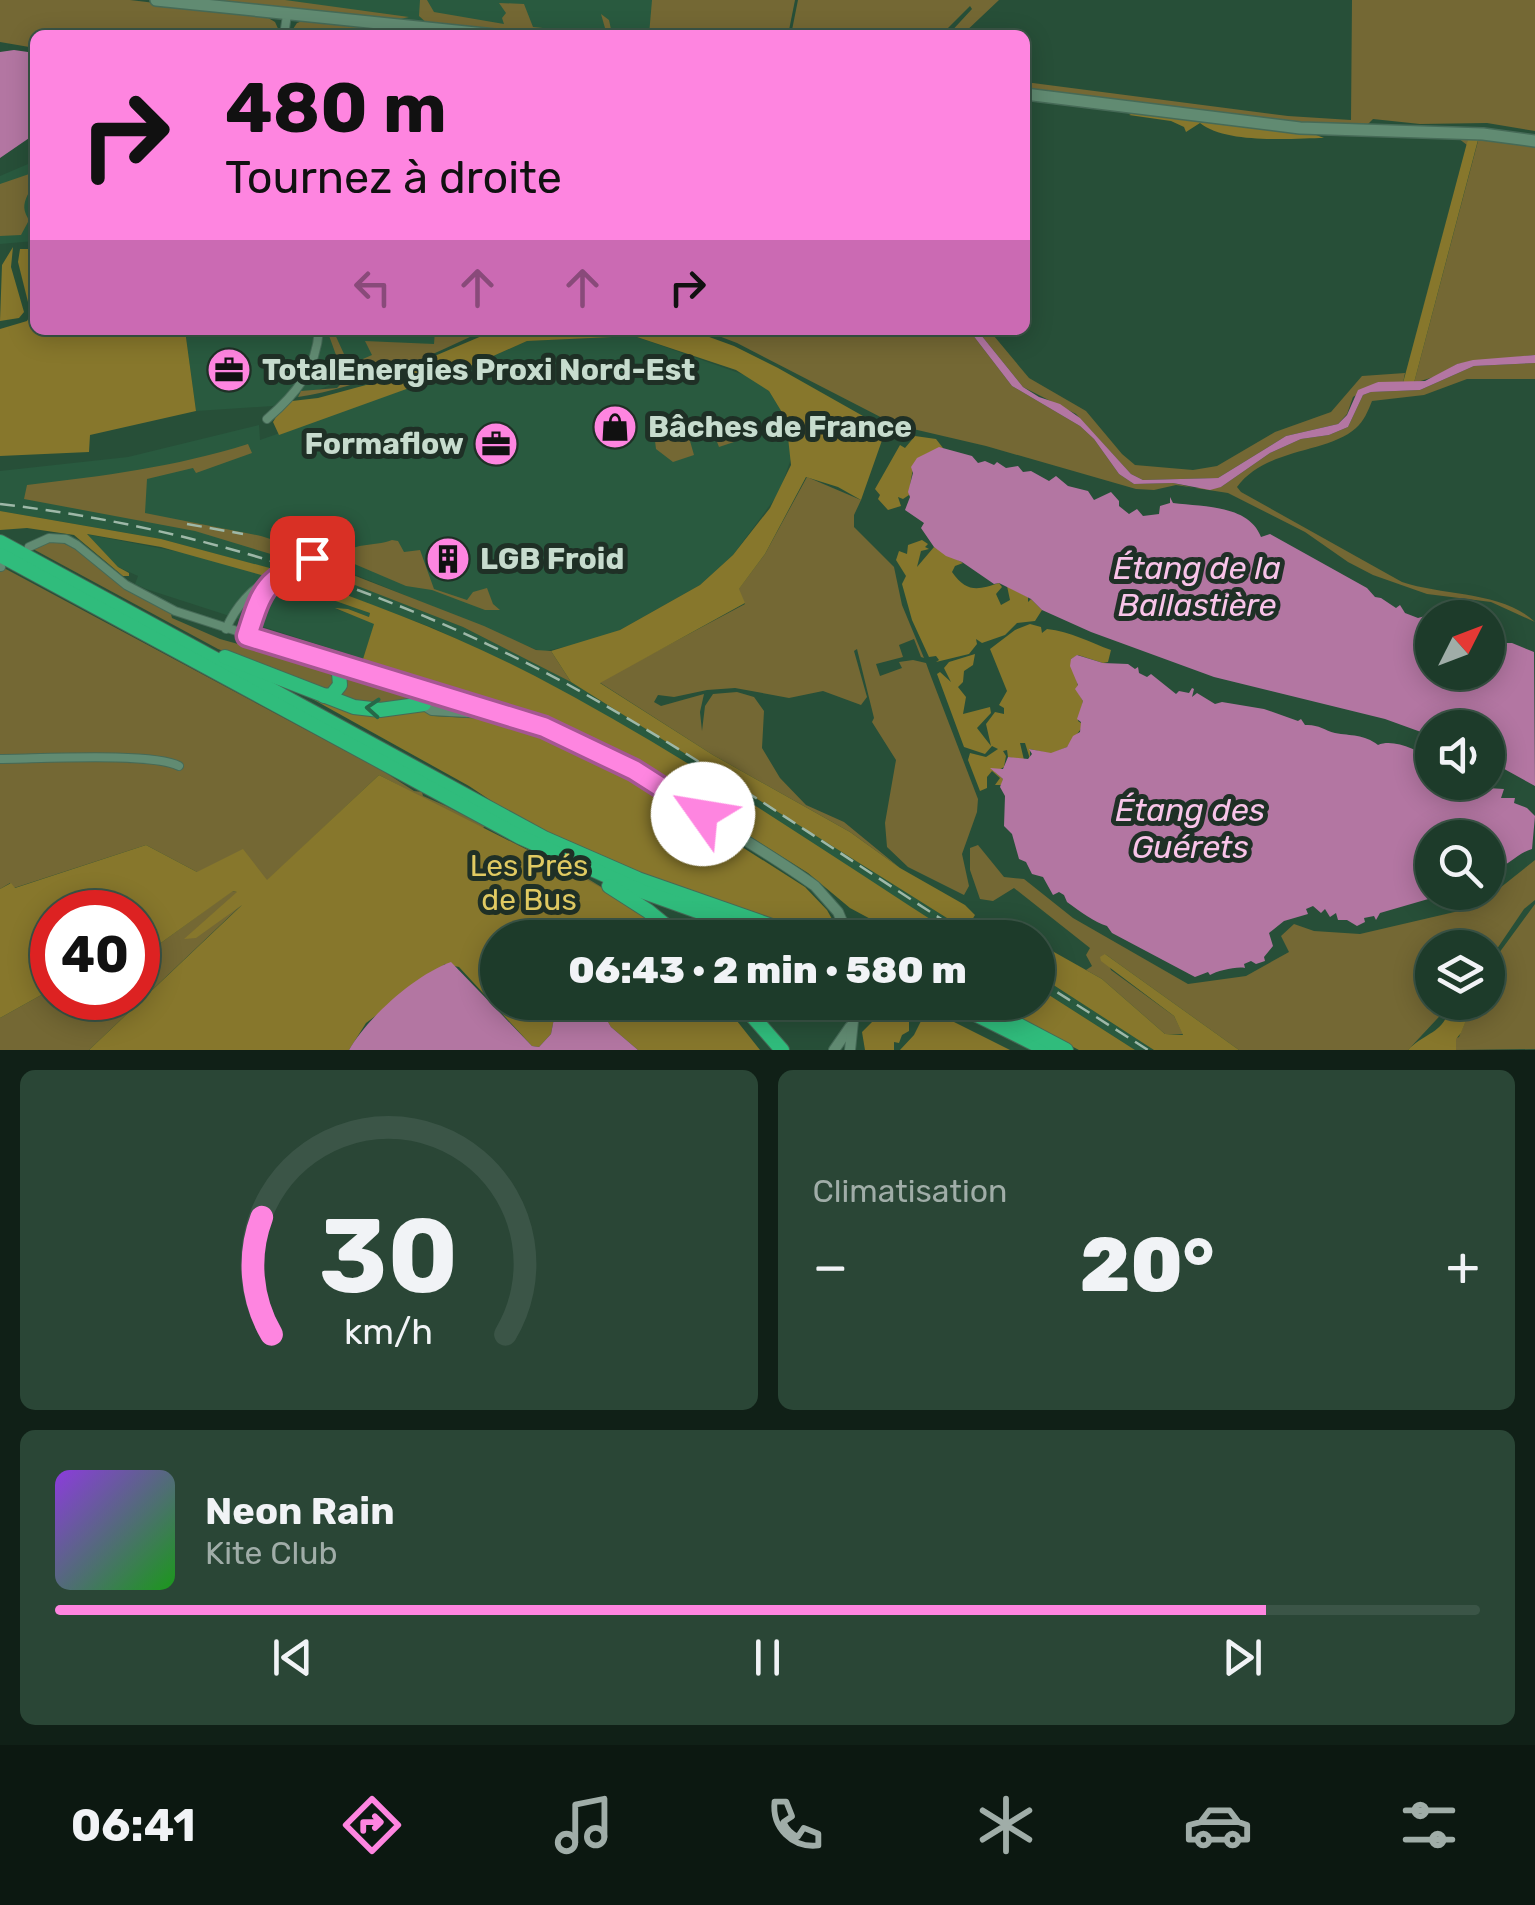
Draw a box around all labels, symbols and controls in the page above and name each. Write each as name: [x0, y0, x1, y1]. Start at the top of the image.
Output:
text: 480 m: [225, 67, 447, 150]
icon: right: [60, 70, 190, 200]
text: Tournez à droite: [225, 151, 562, 204]
icon: left: [345, 260, 400, 315]
icon: ahead: [450, 260, 505, 315]
icon: ahead: [555, 260, 610, 315]
icon: right: [660, 260, 715, 315]
office icon: TotalEnergies Proxi Nord-Est: [206, 347, 252, 393]
place label: TotalEnergies Proxi Nord-Est: [262, 352, 695, 388]
shop icon: Bâches de France: [592, 404, 638, 450]
place label: Bâches de France: [648, 409, 912, 445]
office icon: Formaflow: [473, 421, 519, 467]
place label: Formaflow: [305, 426, 464, 462]
pin: [270, 516, 355, 601]
icon: arrive: [285, 531, 340, 586]
building icon: LGB Froid: [425, 536, 471, 582]
place label: LGB Froid: [480, 541, 624, 577]
water label: Étang de la Ballastière: [1113, 549, 1281, 624]
north arrow: [1415, 600, 1505, 690]
map controls: [1415, 600, 1505, 1020]
one-way arrow: [364, 698, 380, 719]
button: sound: [1415, 710, 1505, 800]
position arrow: [651, 762, 755, 866]
water label: Étang des Guérets: [1115, 791, 1265, 866]
button: search: [1415, 820, 1505, 910]
park label: Les Prés de Bus: [470, 848, 588, 918]
speed limit sign: 40: [30, 890, 160, 1020]
button: layers: [1415, 930, 1505, 1020]
text: 06:43 · 2 min · 580 m: [568, 947, 967, 993]
text: Climatisation: [813, 1172, 1007, 1210]
text: 30: [319, 1195, 458, 1318]
text: 20°: [1080, 1221, 1214, 1310]
text: −: [813, 1234, 848, 1299]
text: +: [1446, 1234, 1480, 1299]
text: km/h: [344, 1311, 433, 1353]
text: Neon Rain: [205, 1488, 395, 1534]
text: Kite Club: [205, 1534, 338, 1572]
icon: previous: [265, 1630, 320, 1685]
icon: pause: [740, 1630, 795, 1685]
icon: next: [1215, 1630, 1270, 1685]
icon: directions: [337, 1790, 407, 1860]
icon: music: [549, 1790, 619, 1860]
icon: phone: [760, 1790, 830, 1860]
icon: climate: [971, 1790, 1041, 1860]
icon: car: [1183, 1790, 1253, 1860]
icon: filters: [1394, 1790, 1464, 1860]
text: 06:41: [71, 1799, 196, 1852]

